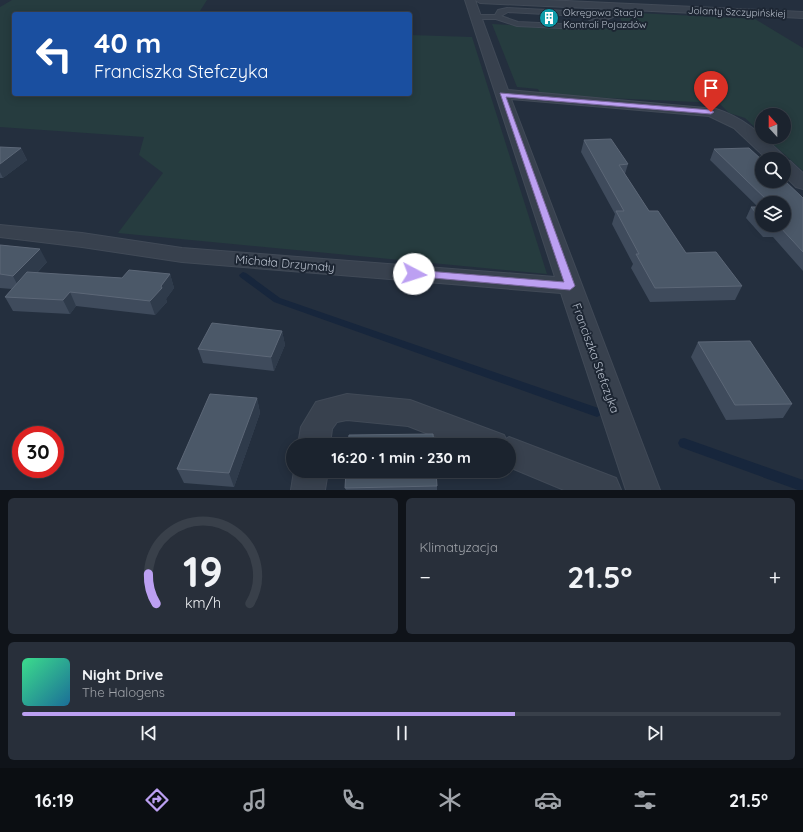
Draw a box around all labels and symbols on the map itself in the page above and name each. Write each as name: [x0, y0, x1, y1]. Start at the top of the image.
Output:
street label: Jolanty Szczypińskiej: [688, 4, 786, 20]
place label: Okręgowa Stacja Kontroli Pojazdów: [563, 6, 647, 31]
building icon: Okręgowa Stacja Kontroli Pojazdów: [538, 7, 560, 29]
pin: [694, 71, 728, 112]
north arrow: [755, 108, 791, 144]
street label: Michała Drzymały: [235, 251, 335, 275]
position arrow: [393, 253, 435, 295]
street label: Franciszka Stefczyka: [569, 301, 623, 415]
speed limit sign: 30: [12, 426, 64, 478]

